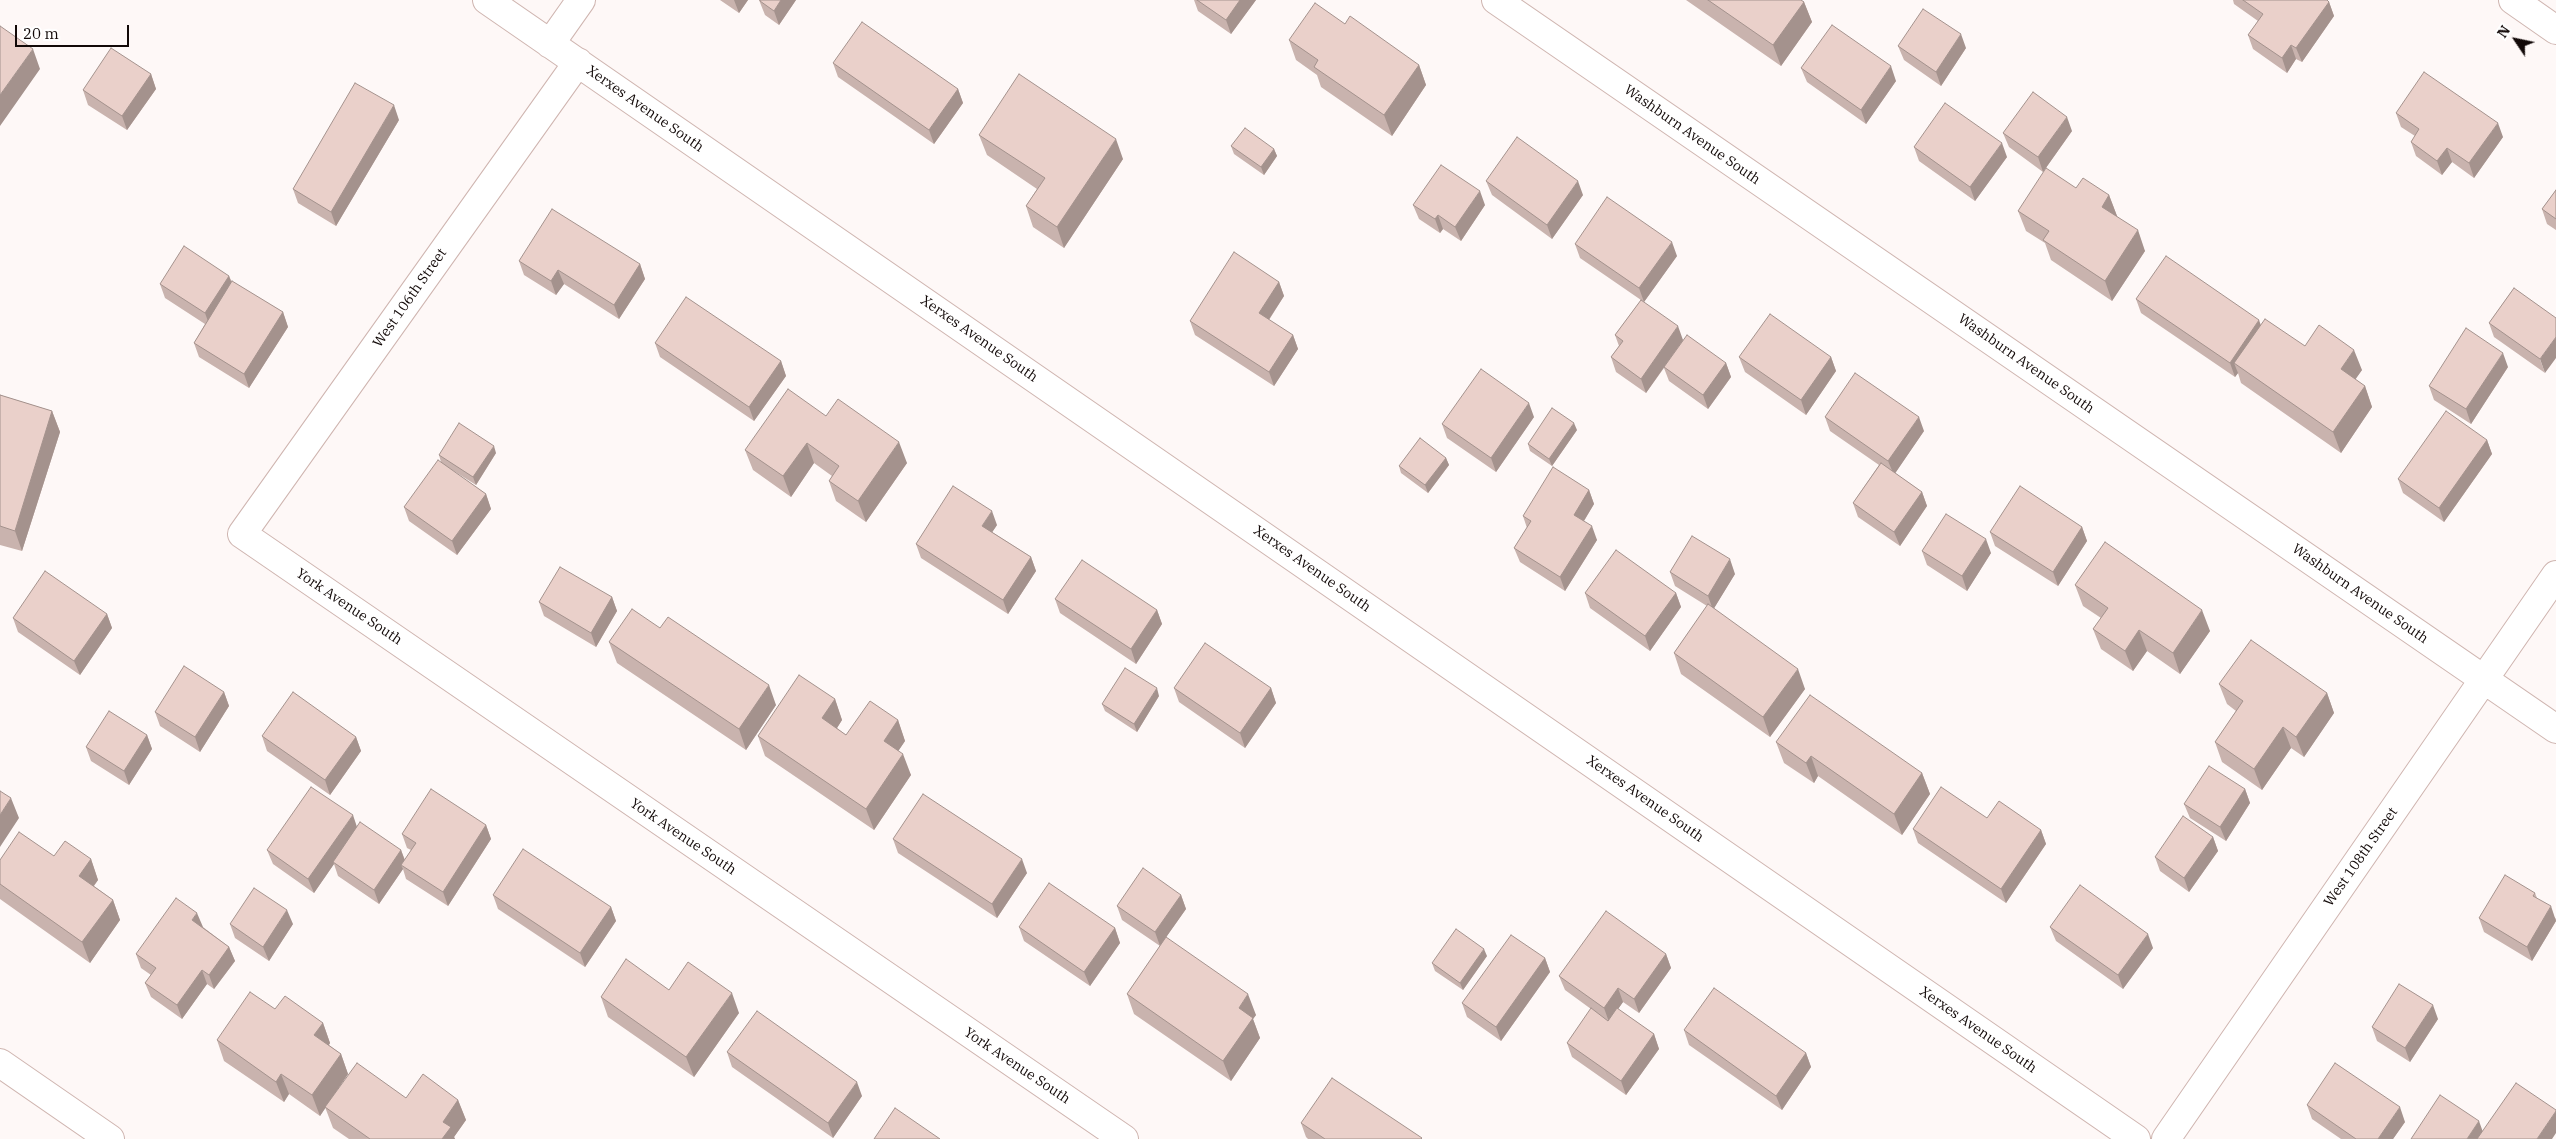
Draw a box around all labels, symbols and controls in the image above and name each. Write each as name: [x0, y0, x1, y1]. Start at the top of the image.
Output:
scale bar: [18, 15, 131, 47]
north arrow: [2491, 15, 2541, 65]
text: N: [2493, 22, 2514, 41]
text: 20 m: [23, 24, 59, 43]
street label: Xerxes Avenue South: [583, 62, 707, 156]
street label: Washburn Avenue South: [1621, 82, 1763, 188]
street label: West 106th Street: [370, 245, 450, 351]
street label: Xerxes Avenue South: [917, 292, 1041, 386]
street label: Washburn Avenue South: [1955, 311, 2097, 417]
street label: Xerxes Avenue South: [1250, 522, 1374, 616]
street label: Washburn Avenue South: [2289, 541, 2431, 647]
street label: York Avenue South: [293, 565, 405, 649]
street label: Xerxes Avenue South: [1583, 752, 1707, 846]
street label: York Avenue South: [627, 795, 739, 879]
street label: West 108th Street: [2321, 804, 2401, 910]
street label: Xerxes Avenue South: [1916, 983, 2040, 1077]
street label: York Avenue South: [961, 1024, 1073, 1108]

